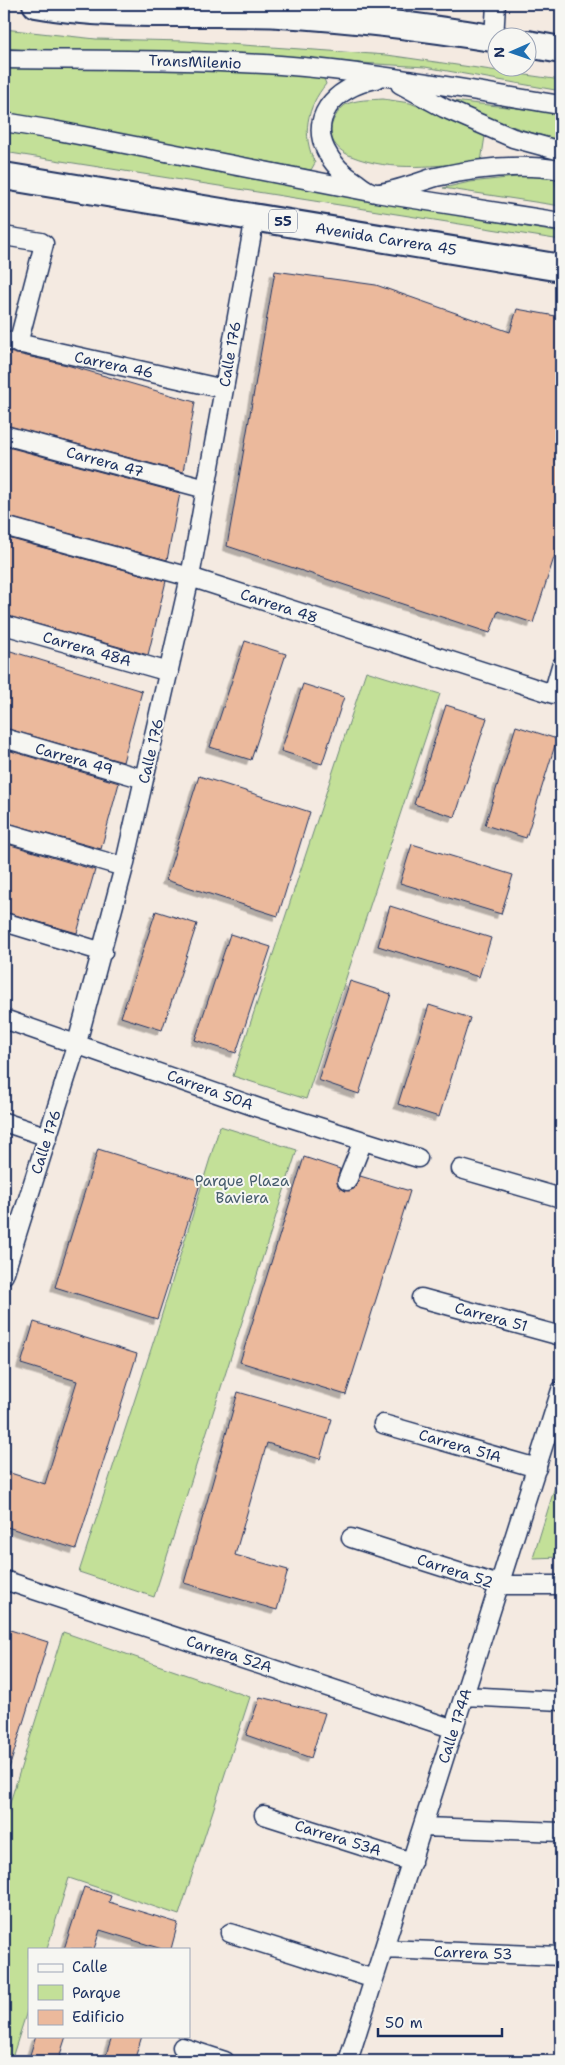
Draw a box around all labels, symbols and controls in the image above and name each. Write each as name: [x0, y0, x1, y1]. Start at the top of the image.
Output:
north arrow: [488, 28, 538, 78]
text: N: [490, 47, 508, 58]
street label: TransMilenio: [148, 50, 242, 74]
road number: 55: [269, 210, 297, 232]
street label: Avenida Carrera 45: [314, 218, 458, 260]
street label: Calle 176: [214, 319, 246, 389]
street label: Carrera 46: [73, 347, 155, 383]
street label: Carrera 47: [64, 442, 146, 482]
street label: Carrera 48: [238, 584, 320, 628]
street label: Carrera 48A: [40, 627, 134, 671]
street label: Calle 176: [134, 716, 168, 786]
street label: Carrera 49: [33, 738, 115, 780]
street label: Carrera 50A: [164, 1065, 256, 1115]
street label: Calle 176: [26, 1107, 66, 1177]
park label: Parque Plaza Baviera: [195, 1171, 290, 1208]
street label: Carrera 51: [452, 1298, 530, 1336]
street label: Carrera 51A: [416, 1425, 504, 1467]
street label: Carrera 52: [414, 1549, 496, 1593]
street label: Carrera 52A: [184, 1631, 274, 1677]
street label: Calle 174A: [434, 1686, 477, 1766]
street label: Carrera 53A: [292, 1815, 384, 1861]
street label: Carrera 53: [433, 1942, 513, 1964]
legend: [28, 1948, 190, 2038]
text: Calle: [72, 1957, 108, 1977]
text: Parque: [72, 1983, 121, 2003]
scale bar: [378, 2005, 501, 2037]
text: Edificio: [72, 2007, 124, 2027]
text: 50 m: [385, 2013, 423, 2033]

